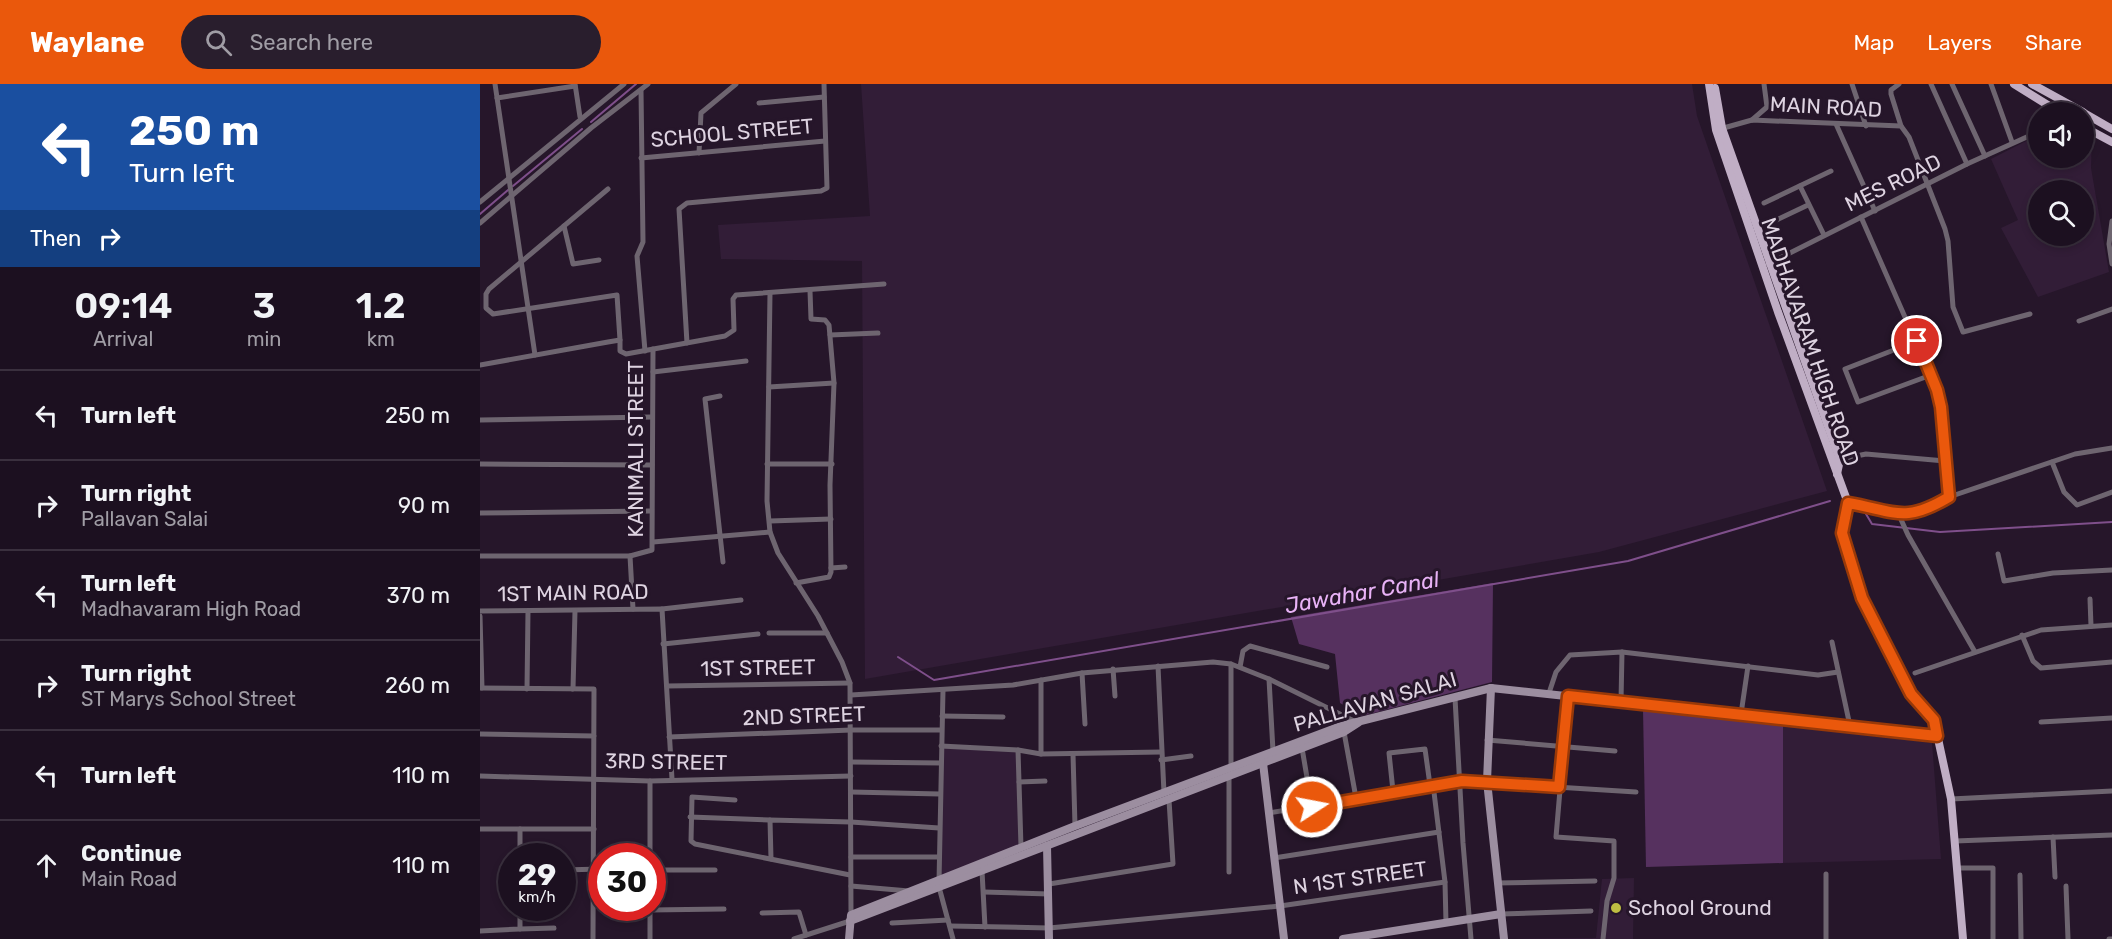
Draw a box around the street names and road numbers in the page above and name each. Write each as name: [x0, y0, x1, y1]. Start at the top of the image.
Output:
street label: MAIN ROAD: [1769, 91, 1883, 122]
street label: SCHOOL STREET: [650, 113, 814, 152]
street label: MES ROAD: [1841, 149, 1945, 217]
street label: MADHAVARAM HIGH ROAD: [1756, 214, 1865, 469]
street label: KANIMALI STREET: [623, 361, 648, 537]
street label: 1ST MAIN ROAD: [497, 579, 649, 606]
street label: 1ST STREET: [700, 654, 816, 681]
street label: PALLAVAN SALAI: [1290, 666, 1459, 737]
street label: 2ND STREET: [742, 701, 866, 730]
street label: 3RD STREET: [605, 748, 727, 775]
street label: N 1ST STREET: [1291, 856, 1428, 899]

